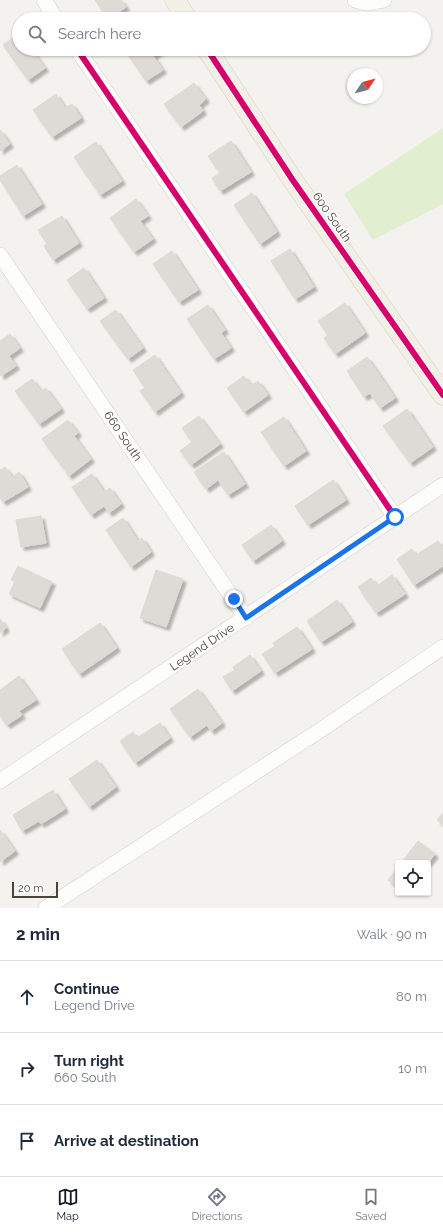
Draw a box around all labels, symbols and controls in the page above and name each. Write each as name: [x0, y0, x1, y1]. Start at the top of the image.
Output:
search box: [12, 12, 431, 56]
icon: search: [26, 23, 48, 45]
text: Search here: [58, 25, 141, 43]
north arrow: [347, 68, 383, 104]
street label: 600 South: [310, 189, 354, 245]
street label: 660 South: [101, 408, 145, 464]
route start: [386, 508, 404, 526]
route end: [225, 590, 243, 608]
street label: Legend Drive: [167, 620, 237, 674]
map controls: [395, 860, 431, 896]
button: locate: [395, 860, 431, 896]
scale bar: [12, 880, 58, 899]
text: 20 m: [18, 882, 43, 895]
text: 2 min: [16, 924, 60, 944]
text: Walk · 90 m: [357, 927, 427, 942]
text: Continue: [54, 980, 119, 998]
icon: ahead: [16, 986, 38, 1008]
text: 80 m: [396, 989, 427, 1004]
text: Legend Drive: [54, 998, 135, 1013]
text: Turn right: [54, 1052, 124, 1070]
icon: right: [16, 1058, 38, 1080]
text: 10 m: [398, 1061, 427, 1076]
text: 660 South: [54, 1070, 116, 1085]
icon: arrive: [16, 1130, 38, 1152]
text: Arrive at destination: [54, 1132, 199, 1150]
tab: Map: [56, 1186, 79, 1223]
tab: Directions: [192, 1186, 242, 1223]
tab: Saved: [355, 1186, 387, 1223]

